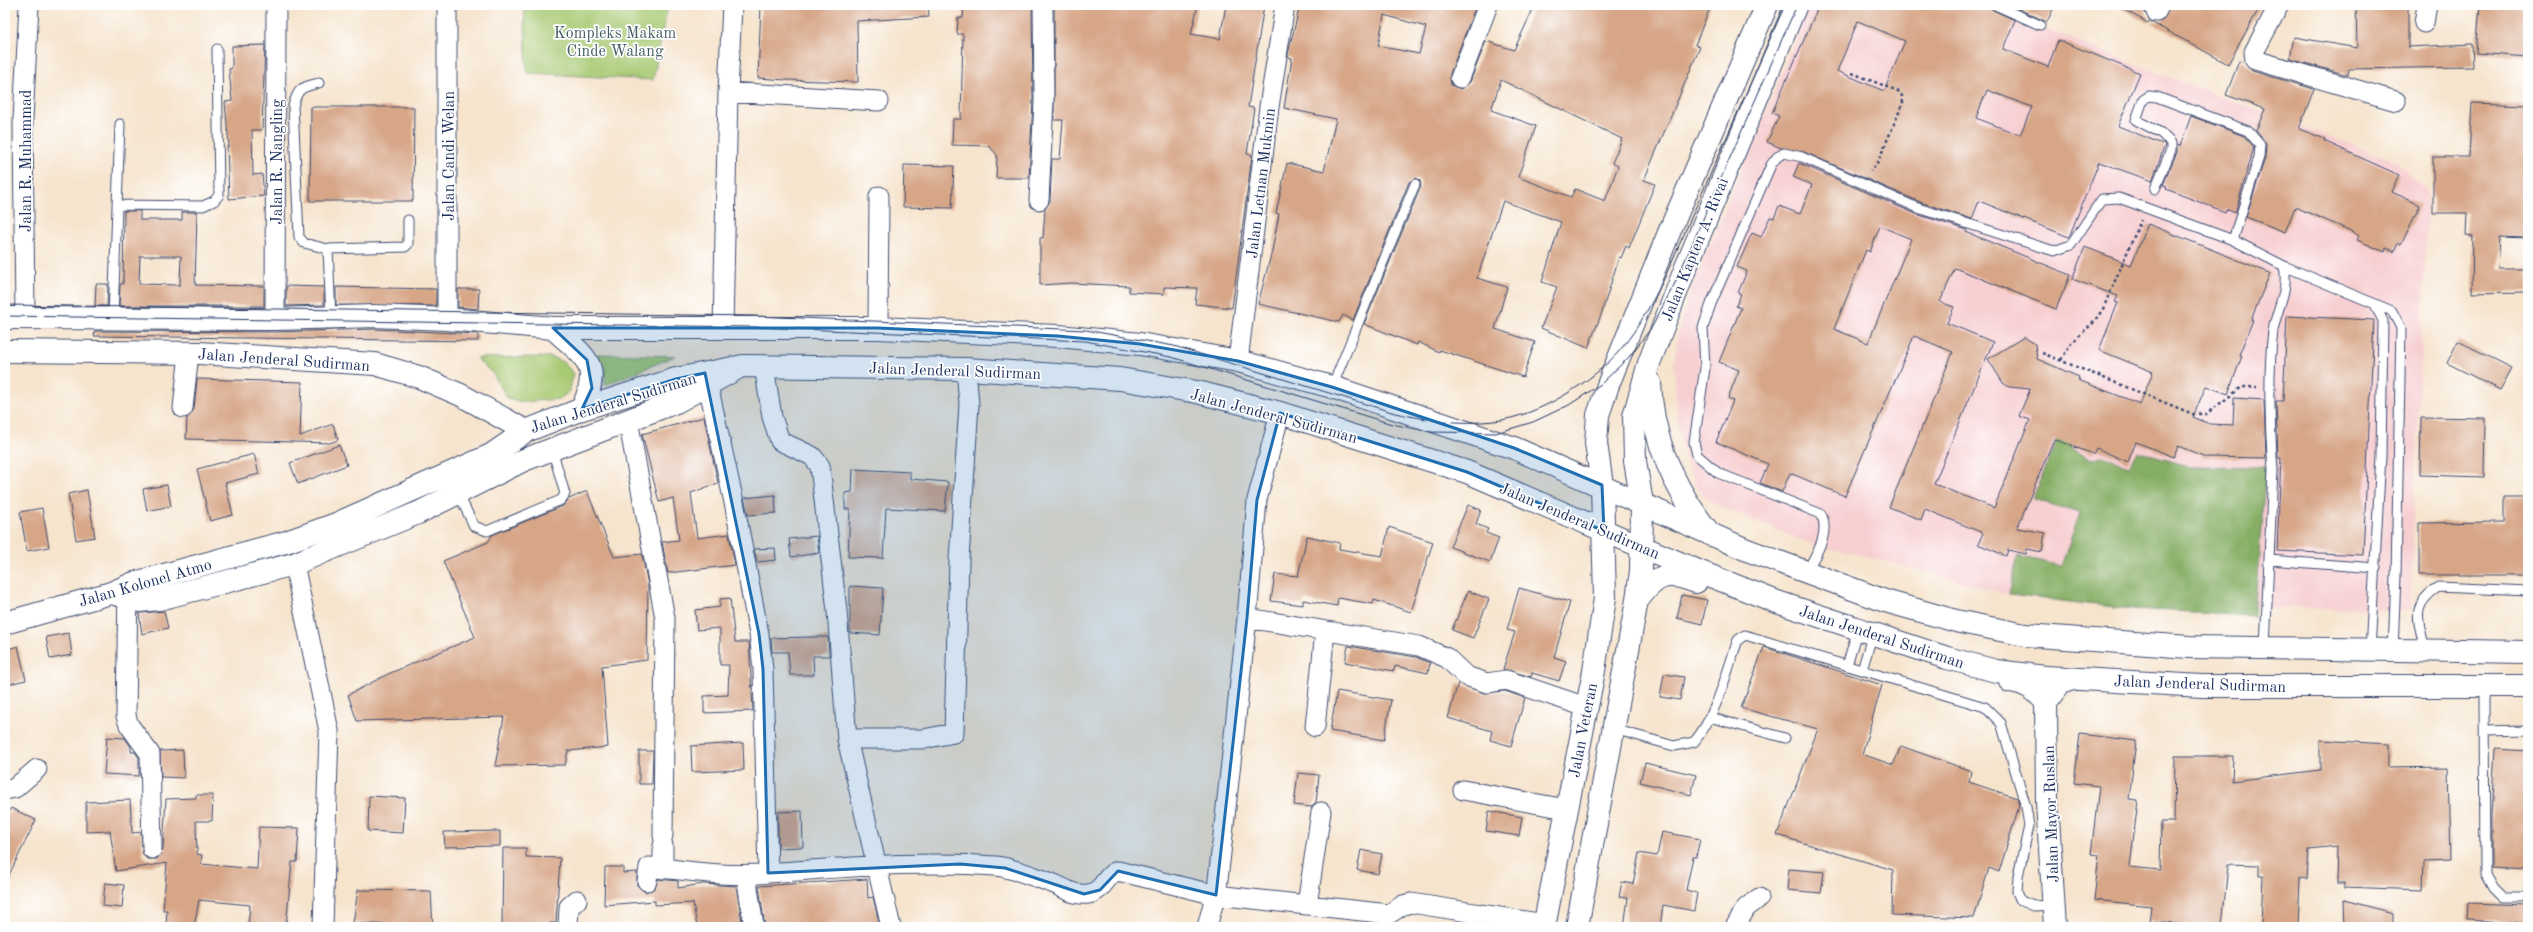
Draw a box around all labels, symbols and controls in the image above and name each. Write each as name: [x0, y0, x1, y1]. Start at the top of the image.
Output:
park label: Kompleks Makam Cinde Walang: [554, 26, 677, 60]
street label: Jalan R. Muhammad: [19, 90, 35, 232]
street label: Jalan Candi Welan: [442, 91, 458, 221]
street label: Jalan R. Nangling: [270, 99, 286, 225]
street label: Jalan Letnan Mukmin: [1245, 107, 1279, 259]
street label: Jalan Kapten A. Rivai: [1660, 176, 1732, 324]
street label: Jalan Jenderal Sudirman: [197, 347, 371, 375]
street label: Jalan Jenderal Sudirman: [868, 361, 1042, 383]
street label: Jalan Jenderal Sudirman: [529, 371, 699, 437]
street label: Jalan Jenderal Sudirman: [1188, 387, 1359, 447]
street label: Jalan Jenderal Sudirman: [1497, 481, 1662, 563]
street label: Jalan Kolonel Atmo: [77, 557, 214, 611]
street label: Jalan Jenderal Sudirman: [1797, 604, 1966, 672]
street label: Jalan Jenderal Sudirman: [2113, 674, 2287, 696]
street label: Jalan Veteran: [1567, 681, 1601, 779]
street label: Jalan Mayor Ruslan: [2042, 745, 2062, 883]

